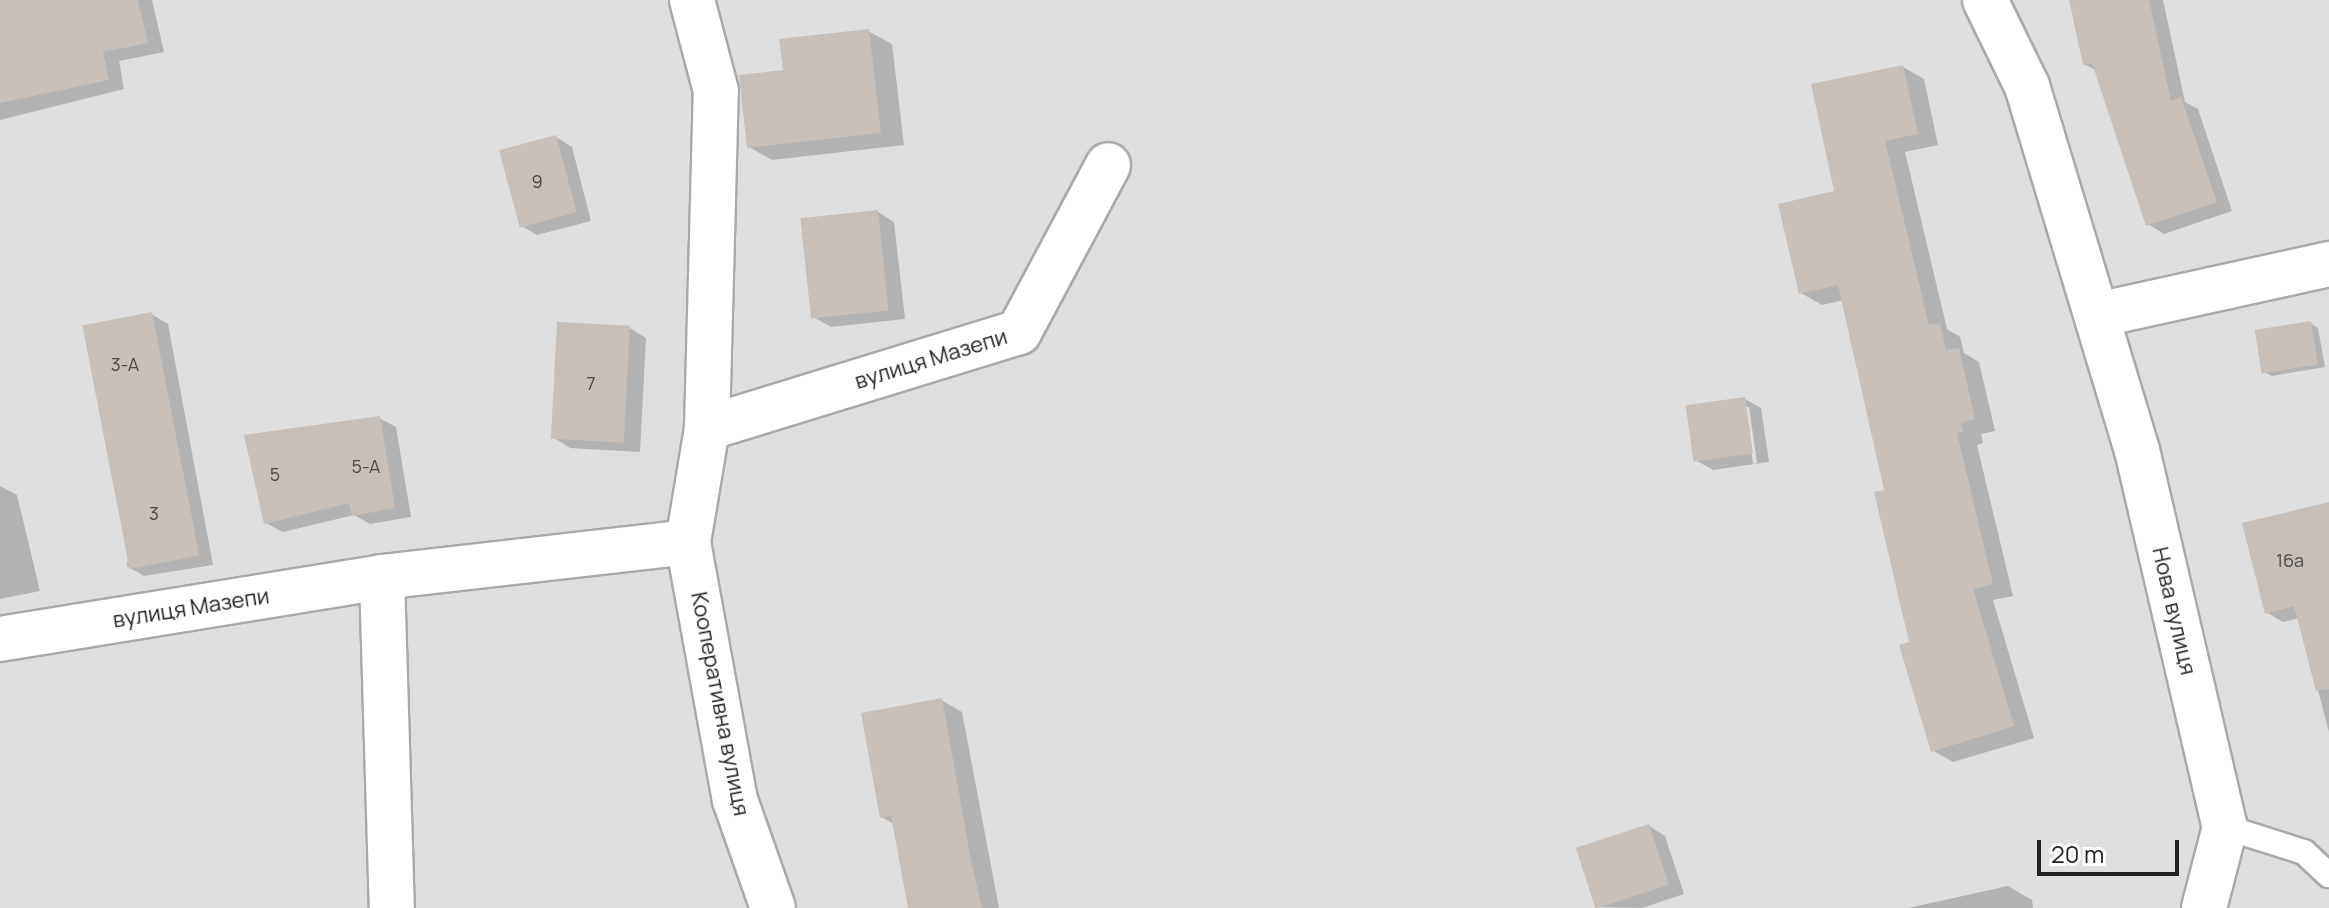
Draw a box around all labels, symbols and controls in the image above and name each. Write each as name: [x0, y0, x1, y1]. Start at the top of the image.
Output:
house number: 9: [531, 170, 543, 192]
street label: вулиця Мазепи: [852, 323, 1010, 395]
house number: 3-А: [111, 353, 139, 375]
house number: 7: [586, 372, 596, 394]
house number: 5-А: [352, 455, 380, 477]
house number: 5: [270, 463, 280, 485]
house number: 3: [149, 502, 159, 524]
street label: Нова вулиця: [2146, 545, 2202, 677]
house number: 16а: [2276, 549, 2304, 571]
street label: вулиця Мазепи: [111, 583, 271, 633]
street label: Кооперативна вулиця: [685, 590, 755, 818]
scale bar: [2041, 824, 2183, 874]
text: 20 m: [2051, 837, 2104, 870]

